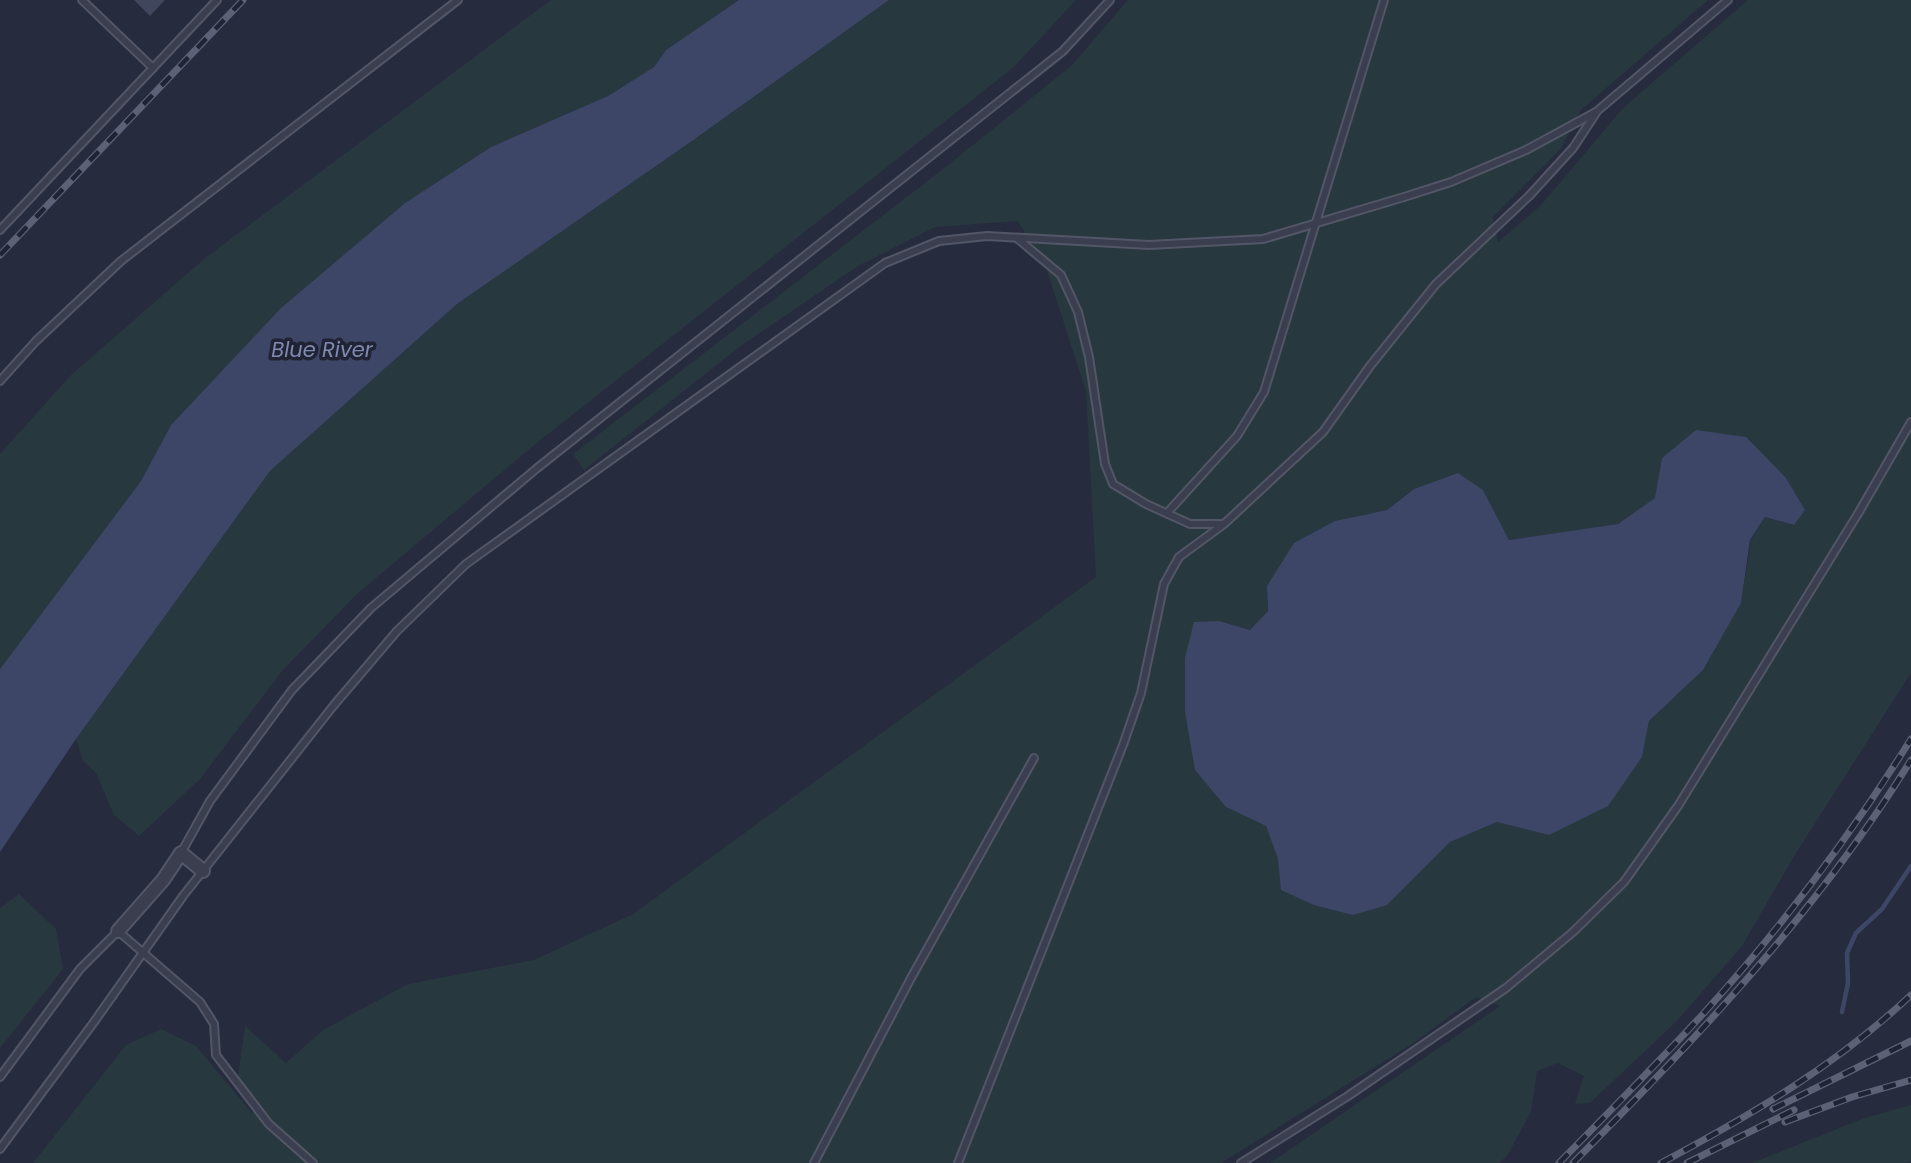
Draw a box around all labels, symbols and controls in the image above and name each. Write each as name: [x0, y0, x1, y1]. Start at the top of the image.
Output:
water label: Blue River: [271, 335, 374, 364]

